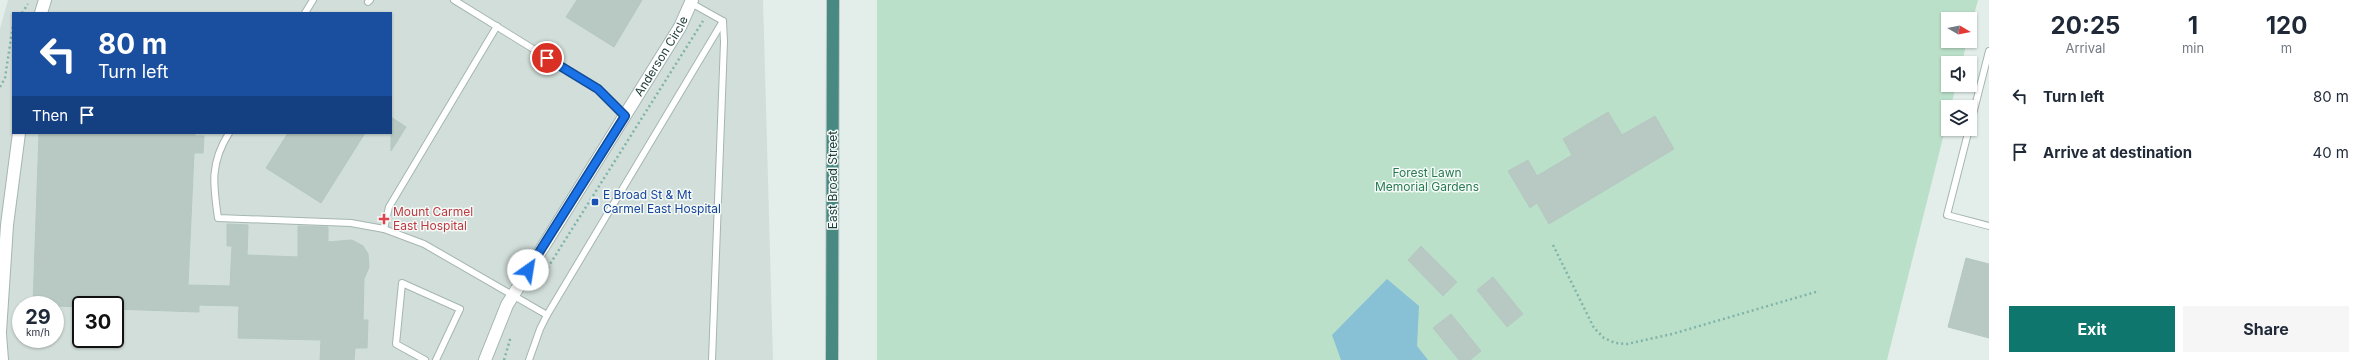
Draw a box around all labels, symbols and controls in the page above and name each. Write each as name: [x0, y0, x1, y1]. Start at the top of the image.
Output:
text: 20:25: [2051, 11, 2120, 40]
text: 1: [2188, 11, 2198, 40]
text: 120: [2266, 11, 2307, 40]
north arrow: [1941, 12, 1977, 48]
map controls: [1941, 12, 1977, 136]
street label: Anderson Circle: [631, 14, 691, 99]
text: 80 m: [98, 27, 167, 61]
icon: left: [32, 28, 84, 80]
text: Arrival: [2065, 40, 2105, 56]
text: min: [2182, 40, 2204, 56]
text: m: [2281, 40, 2292, 56]
pin: [530, 41, 564, 75]
icon: arrive: [536, 47, 558, 69]
button: sound: [1941, 56, 1977, 92]
text: Turn left: [98, 61, 168, 82]
icon: left: [2009, 85, 2031, 107]
text: Turn left: [2043, 87, 2104, 106]
text: 80 m: [2313, 87, 2349, 106]
button: layers: [1941, 100, 1977, 136]
icon: arrive: [76, 104, 98, 126]
text: Then: [32, 106, 68, 125]
street label: East Broad Street: [825, 131, 840, 229]
icon: arrive: [2009, 141, 2031, 163]
text: Arrive at destination: [2043, 143, 2192, 162]
text: 40 m: [2312, 143, 2349, 162]
park label: Forest Lawn Memorial Gardens: [1375, 165, 1479, 194]
place label: E Broad St & Mt Carmel East Hospital: [603, 187, 721, 216]
marker: E Broad St & Mt Carmel East Hospital: [590, 197, 600, 207]
place label: Mount Carmel East Hospital: [393, 204, 473, 233]
marker: Mount Carmel East Hospital: [378, 213, 390, 225]
position arrow: [507, 249, 549, 291]
speed limit sign: 30: [72, 296, 124, 348]
text: 29: [25, 305, 51, 329]
button: Exit: [2009, 306, 2175, 352]
button: Share: [2183, 306, 2349, 352]
text: km/h: [26, 326, 50, 338]

